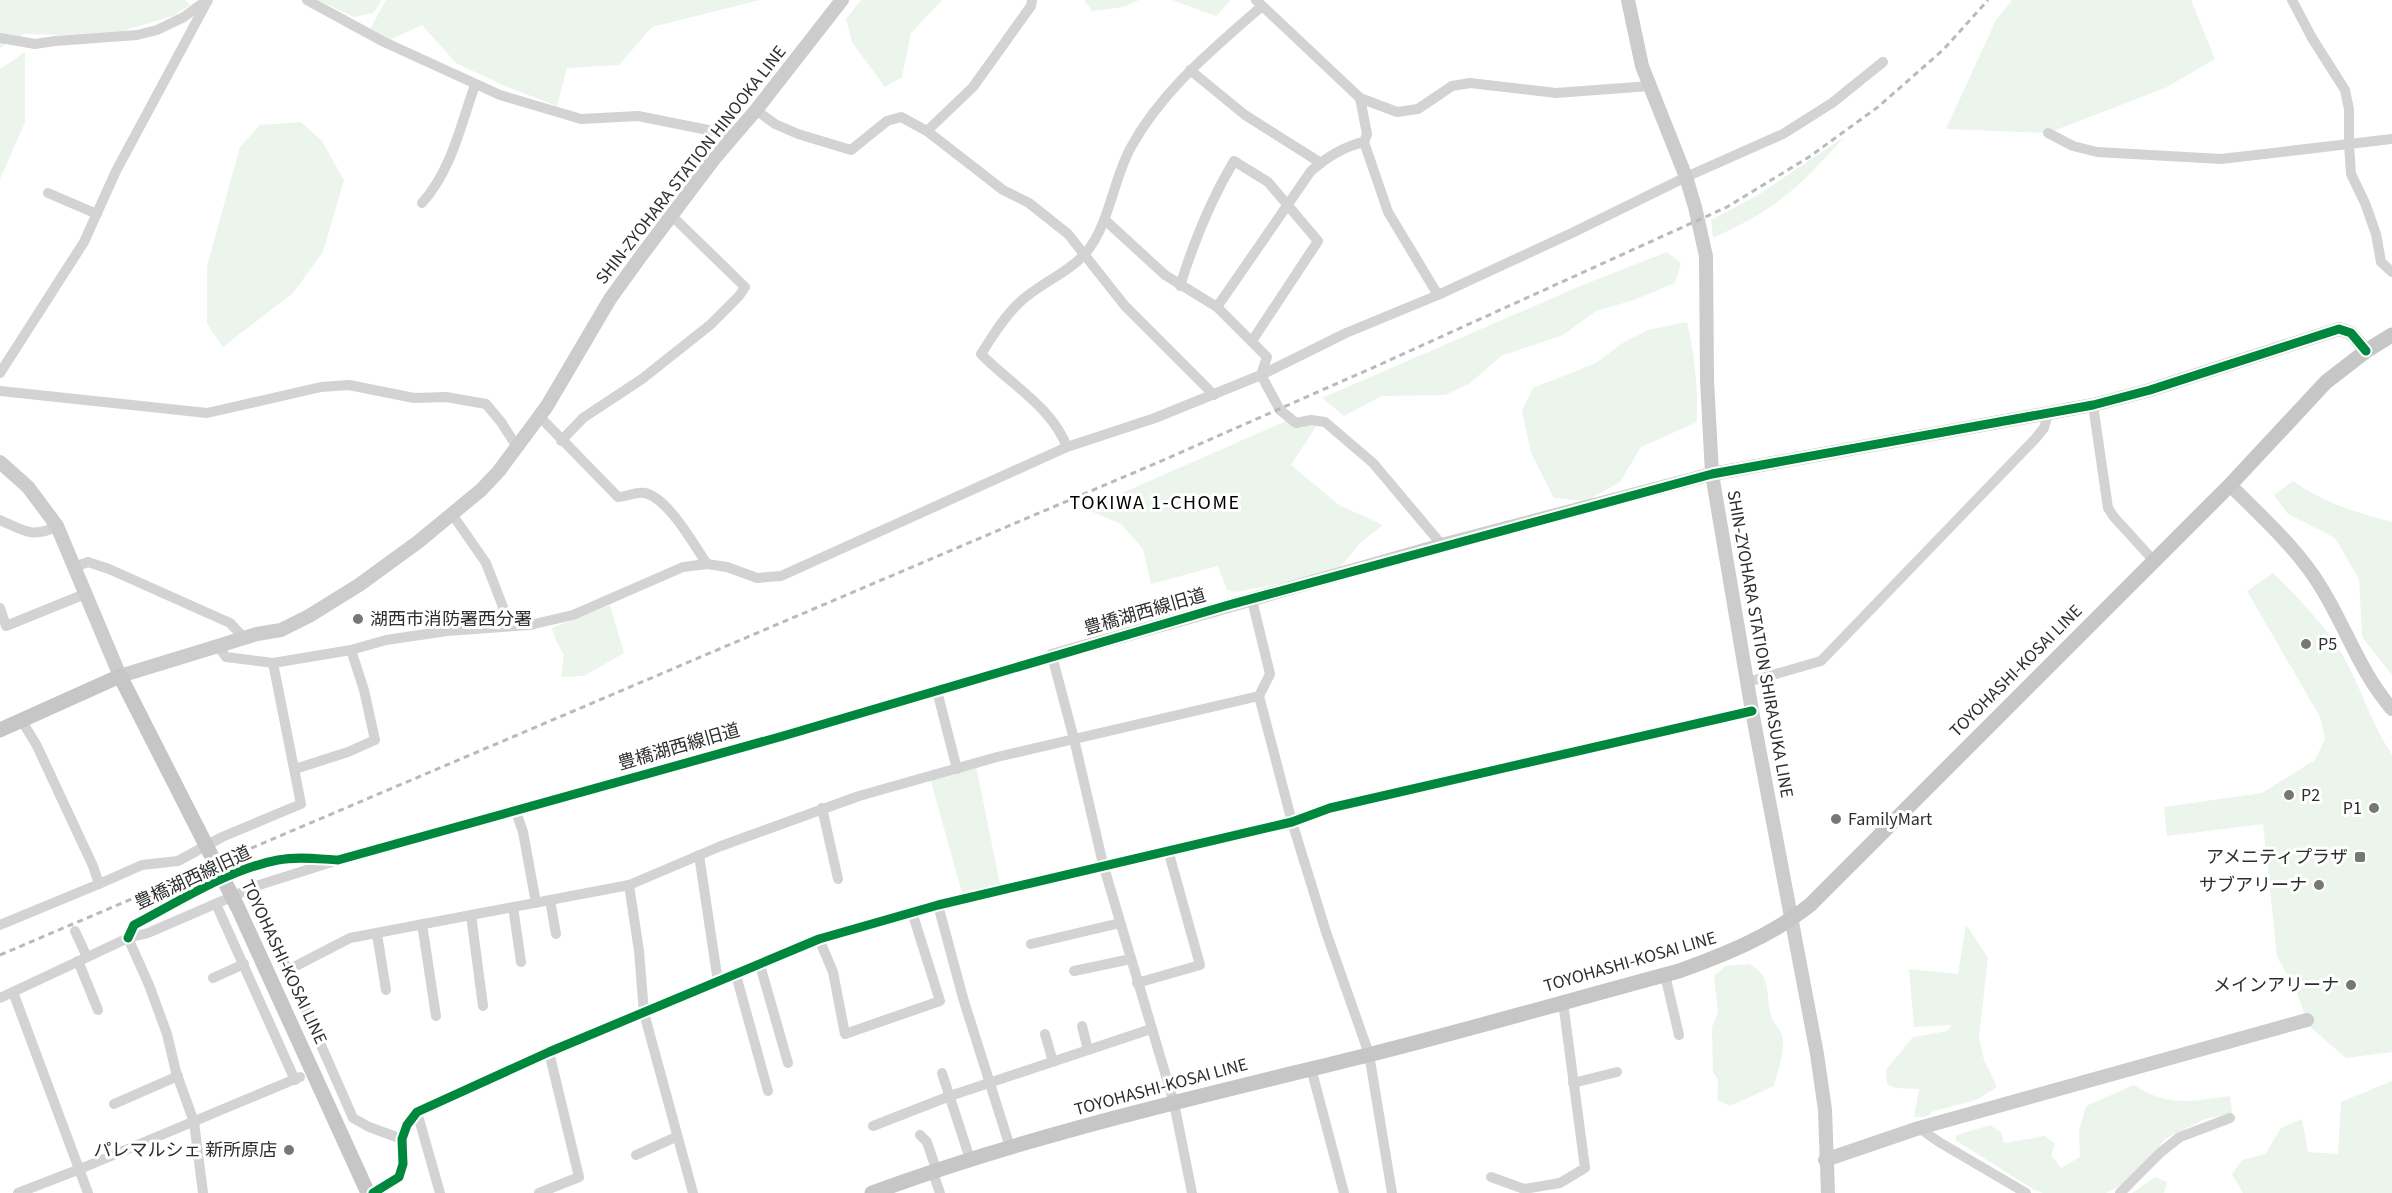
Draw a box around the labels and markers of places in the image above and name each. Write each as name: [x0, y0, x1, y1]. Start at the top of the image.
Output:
place label: 湖西市消防署西分署: [370, 607, 532, 632]
marker: 湖西市消防署西分署: [351, 612, 365, 626]
place label: P5: [2318, 632, 2337, 657]
marker: P5: [2299, 637, 2313, 651]
place label: P2: [2301, 783, 2320, 808]
marker: P2: [2282, 788, 2296, 802]
place label: P1: [2343, 796, 2362, 821]
marker: P1: [2367, 801, 2381, 815]
place label: FamilyMart: [1848, 807, 1932, 832]
marker: FamilyMart: [1829, 812, 1843, 826]
place label: アメニティプラザ: [2206, 845, 2348, 870]
marker: アメニティプラザ: [2353, 850, 2367, 864]
place label: サブアリーナ: [2199, 873, 2307, 898]
marker: サブアリーナ: [2312, 878, 2326, 892]
place label: メインアリーナ: [2213, 973, 2339, 998]
marker: メインアリーナ: [2344, 978, 2358, 992]
place label: パレマルシェ 新所原店: [93, 1138, 277, 1163]
marker: パレマルシェ 新所原店: [282, 1143, 296, 1157]

